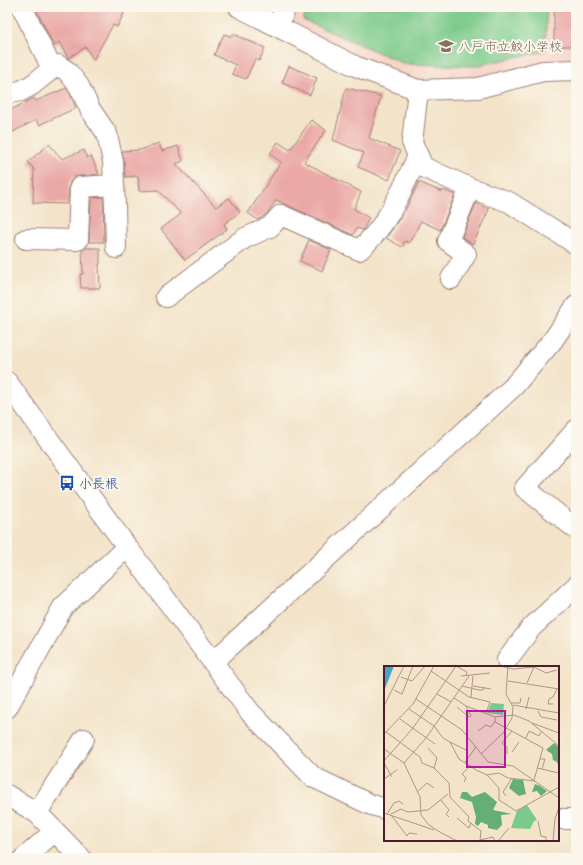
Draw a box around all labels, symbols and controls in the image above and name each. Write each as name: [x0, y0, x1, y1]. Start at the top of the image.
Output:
school or university icon: 八戸市立鮫小学校: [437, 37, 455, 55]
place label: 八戸市立鮫小学校: [458, 39, 562, 54]
bus stop icon: 小長根: [58, 474, 76, 492]
place label: 小長根: [79, 476, 118, 491]
inset map: [384, 666, 559, 841]

